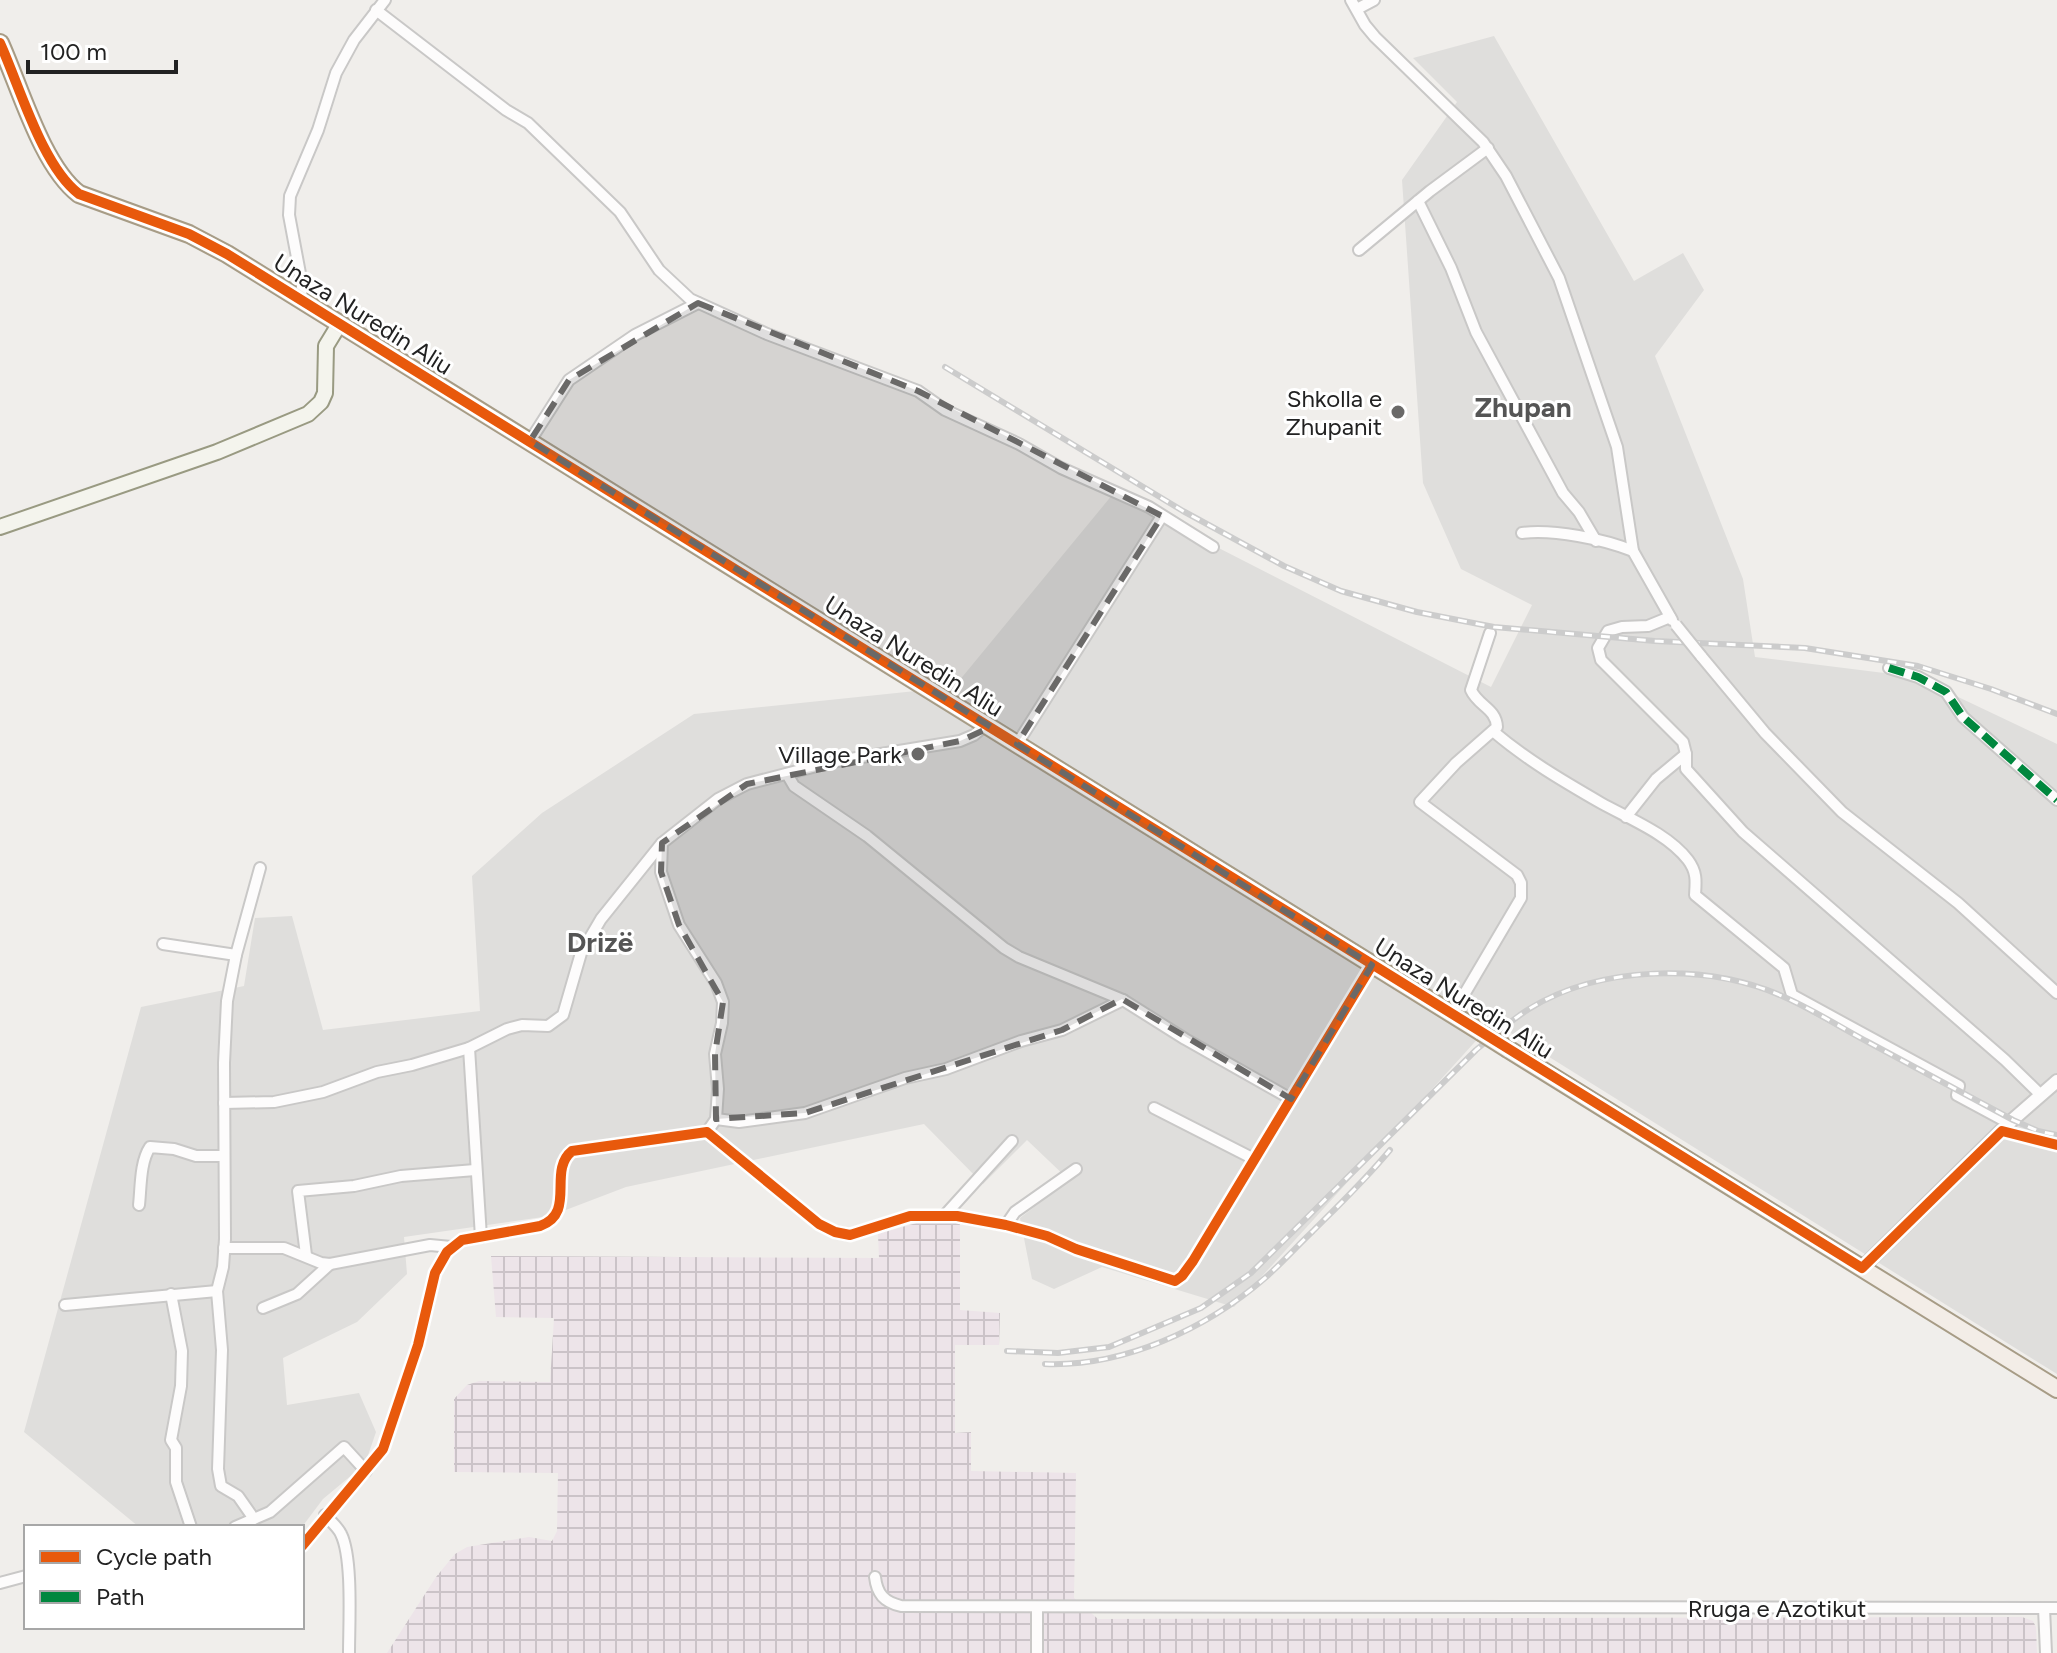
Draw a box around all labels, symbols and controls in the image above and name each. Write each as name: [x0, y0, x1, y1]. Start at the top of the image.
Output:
scale bar: [28, 24, 176, 74]
text: 100 m: [40, 37, 107, 66]
street label: Unaza Nuredin Aliu: [268, 247, 458, 381]
place label: Shkolla e Zhupanit: [1285, 384, 1382, 441]
district label: Zhupan: [1474, 390, 1572, 424]
marker: Shkolla e Zhupanit: [1389, 403, 1407, 421]
street label: Unaza Nuredin Aliu: [819, 589, 1009, 723]
place label: Village Park: [778, 740, 902, 769]
marker: Village Park: [909, 745, 927, 763]
district label: Drizë: [567, 925, 633, 959]
street label: Unaza Nuredin Aliu: [1369, 931, 1559, 1065]
legend: [24, 1525, 304, 1629]
text: Cycle path: [96, 1542, 212, 1571]
text: Path: [96, 1582, 144, 1611]
street label: Rruga e Azotikut: [1688, 1594, 1866, 1623]

